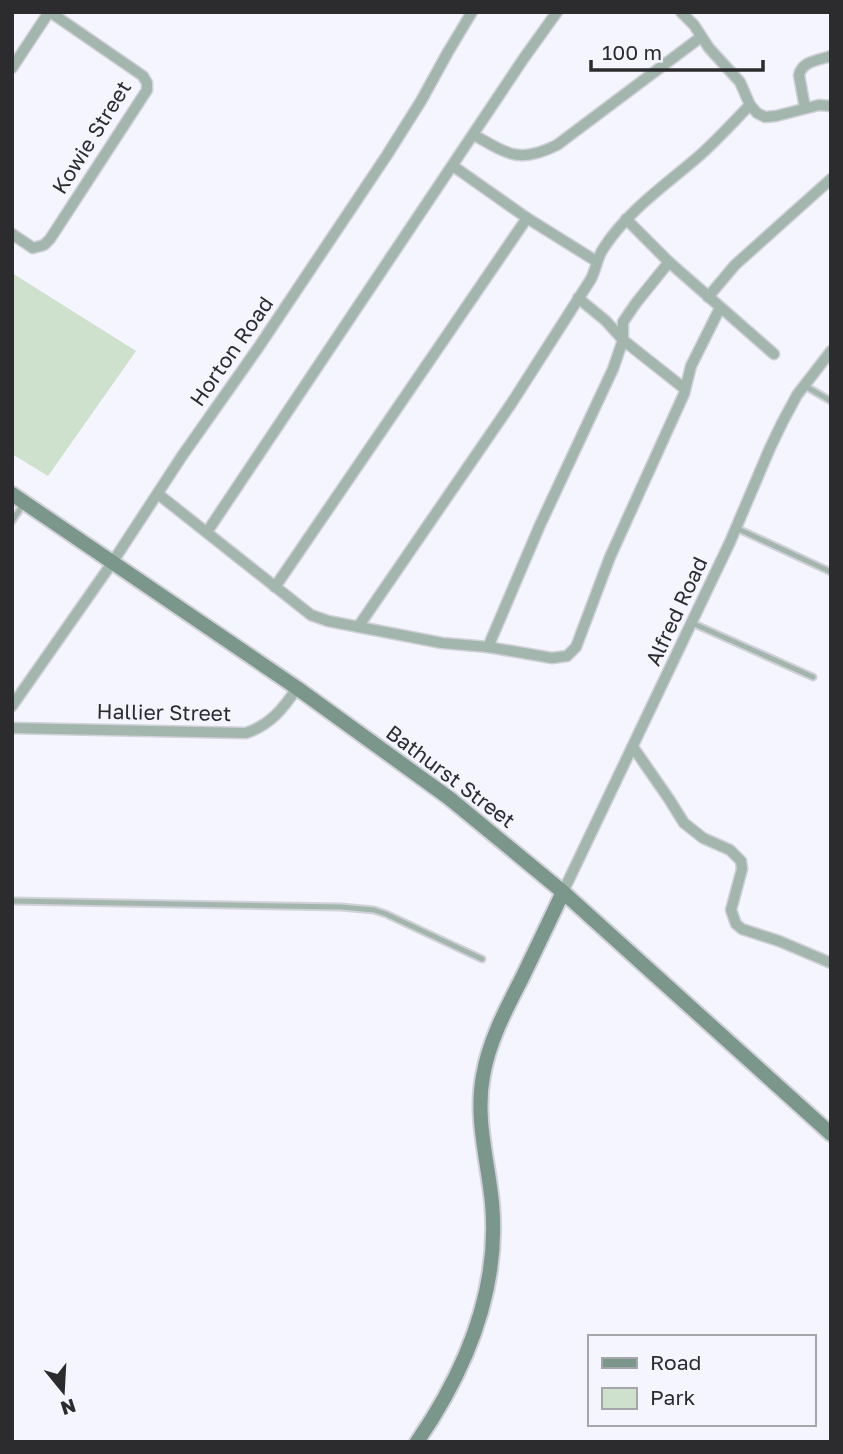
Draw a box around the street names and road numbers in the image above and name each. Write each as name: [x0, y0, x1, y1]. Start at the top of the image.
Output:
street label: Kowie Street: [46, 76, 136, 198]
street label: Horton Road: [184, 291, 278, 411]
street label: Alfred Road: [639, 552, 713, 670]
street label: Hallier Street: [96, 698, 232, 726]
street label: Bathurst Street: [381, 719, 521, 833]

